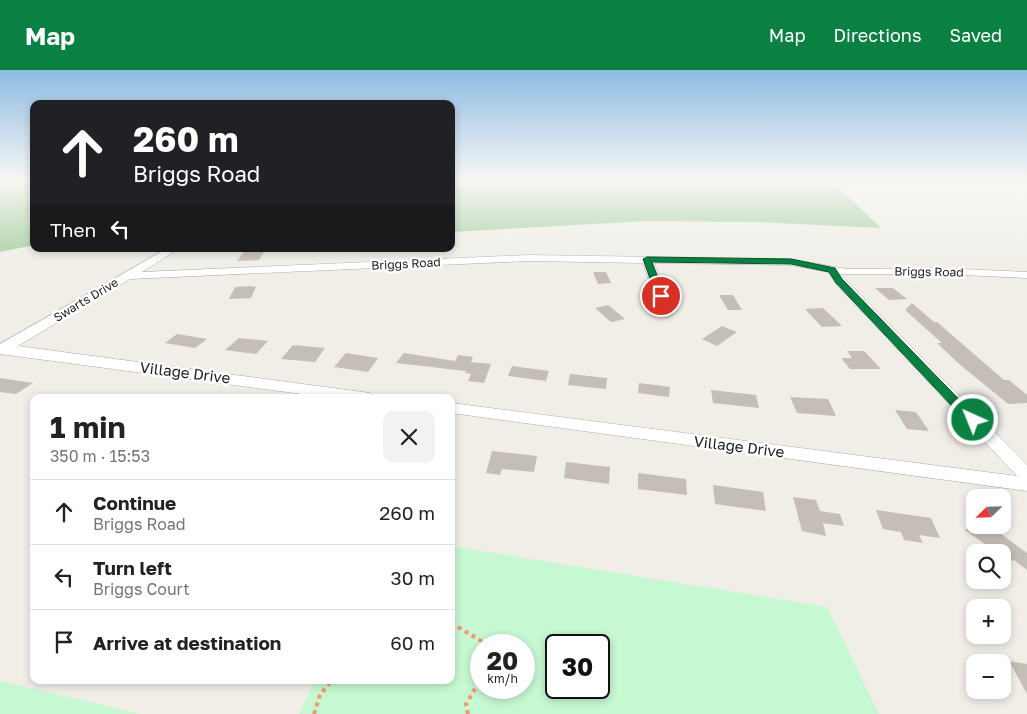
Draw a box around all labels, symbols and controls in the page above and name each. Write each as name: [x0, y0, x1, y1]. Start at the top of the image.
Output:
text: Map: [25, 21, 75, 50]
text: Map: [769, 24, 805, 46]
text: Directions: [833, 24, 921, 46]
text: Saved: [949, 24, 1002, 46]
text: 260 m: [133, 118, 239, 160]
icon: ahead: [50, 120, 115, 185]
text: Briggs Road: [133, 160, 260, 187]
icon: left: [106, 215, 134, 243]
text: Then: [50, 218, 96, 241]
street label: Briggs Road: [371, 254, 441, 273]
street label: Briggs Road: [894, 263, 964, 280]
street label: Swarts Drive: [51, 274, 121, 325]
pin: [640, 275, 682, 317]
icon: arrive: [647, 282, 675, 310]
street label: Village Drive: [139, 358, 232, 387]
position arrow: [946, 393, 998, 445]
text: 1 min: [50, 409, 126, 445]
button: close: [383, 411, 435, 463]
street label: Village Drive: [693, 432, 786, 461]
text: 350 m · 15:53: [50, 446, 150, 466]
north arrow: [966, 489, 1011, 534]
map controls: [966, 489, 1011, 699]
text: Continue: [93, 491, 176, 514]
icon: ahead: [50, 498, 78, 526]
text: 260 m: [379, 501, 435, 524]
text: Briggs Road: [93, 514, 186, 534]
button: search: [966, 544, 1011, 589]
text: Turn left: [93, 556, 172, 579]
icon: left: [50, 563, 78, 591]
text: 30 m: [391, 566, 435, 589]
text: Briggs Court: [93, 579, 190, 599]
button: +: [966, 599, 1011, 644]
icon: arrive: [50, 628, 78, 656]
text: Arrive at destination: [93, 631, 281, 654]
text: 60 m: [390, 631, 435, 654]
speed limit sign: 30: [545, 634, 610, 699]
text: 20: [487, 645, 518, 676]
button: −: [966, 654, 1011, 699]
text: km/h: [487, 671, 518, 686]

